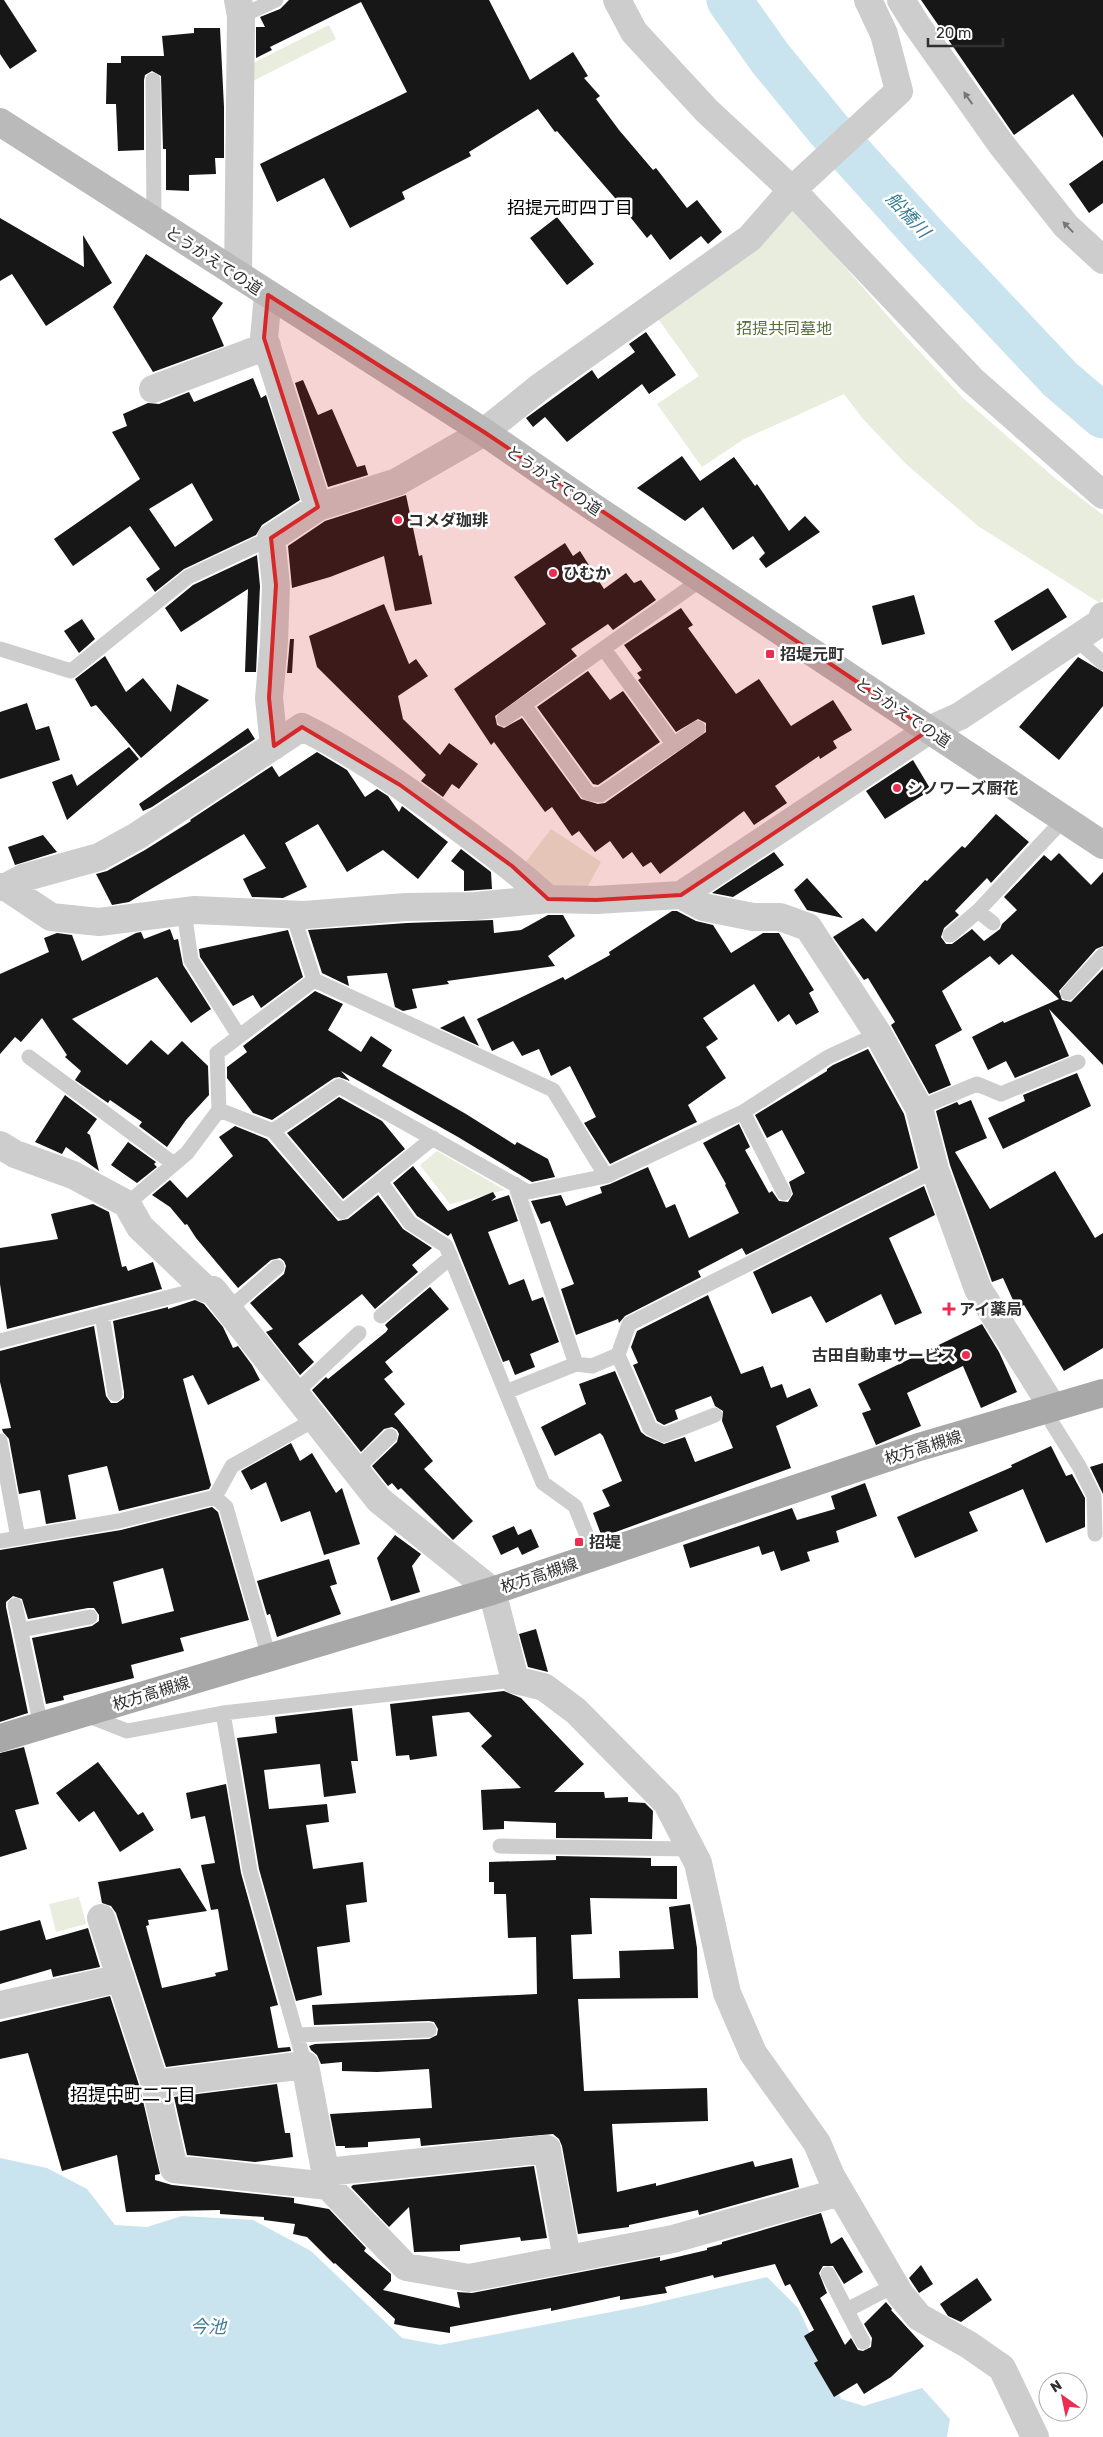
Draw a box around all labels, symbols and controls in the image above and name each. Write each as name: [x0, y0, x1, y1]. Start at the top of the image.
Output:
scale bar: [928, 15, 1003, 47]
text: 20 m: [936, 24, 971, 42]
one-way arrow: [963, 92, 973, 105]
water label: 船橋川: [882, 188, 936, 244]
district label: 招提元町四丁目: [507, 197, 633, 219]
one-way arrow: [1062, 221, 1074, 233]
street label: とうかえでの道: [162, 222, 266, 299]
park label: 招提共同墓地: [736, 319, 832, 338]
street label: とうかえでの道: [502, 441, 605, 519]
place label: コメダ珈琲: [408, 511, 488, 530]
marker: コメダ珈琲: [392, 514, 404, 526]
place label: ひむか: [563, 564, 611, 583]
marker: ひむか: [547, 567, 559, 579]
place label: 招堤元町: [780, 645, 844, 664]
marker: 招堤元町: [764, 648, 776, 660]
street label: とうかえでの道: [851, 673, 954, 751]
place label: シノワーズ厨花: [907, 779, 1018, 798]
marker: シノワーズ厨花: [891, 782, 903, 794]
place label: アイ薬局: [959, 1300, 1022, 1319]
marker: アイ薬局: [943, 1303, 955, 1315]
place label: 古田自動車サービス: [812, 1346, 956, 1365]
marker: 古田自動車サービス: [960, 1349, 972, 1361]
street label: 枚方高槻線: [882, 1427, 964, 1468]
place label: 招堤: [589, 1533, 621, 1552]
marker: 招堤: [573, 1536, 585, 1548]
street label: 枚方高槻線: [498, 1554, 580, 1597]
street label: 枚方高槻線: [110, 1673, 192, 1714]
district label: 招提中町二丁目: [70, 2084, 196, 2106]
water label: 今池: [190, 2316, 228, 2338]
north arrow: [1038, 2372, 1088, 2422]
text: N: [1047, 2377, 1065, 2396]

